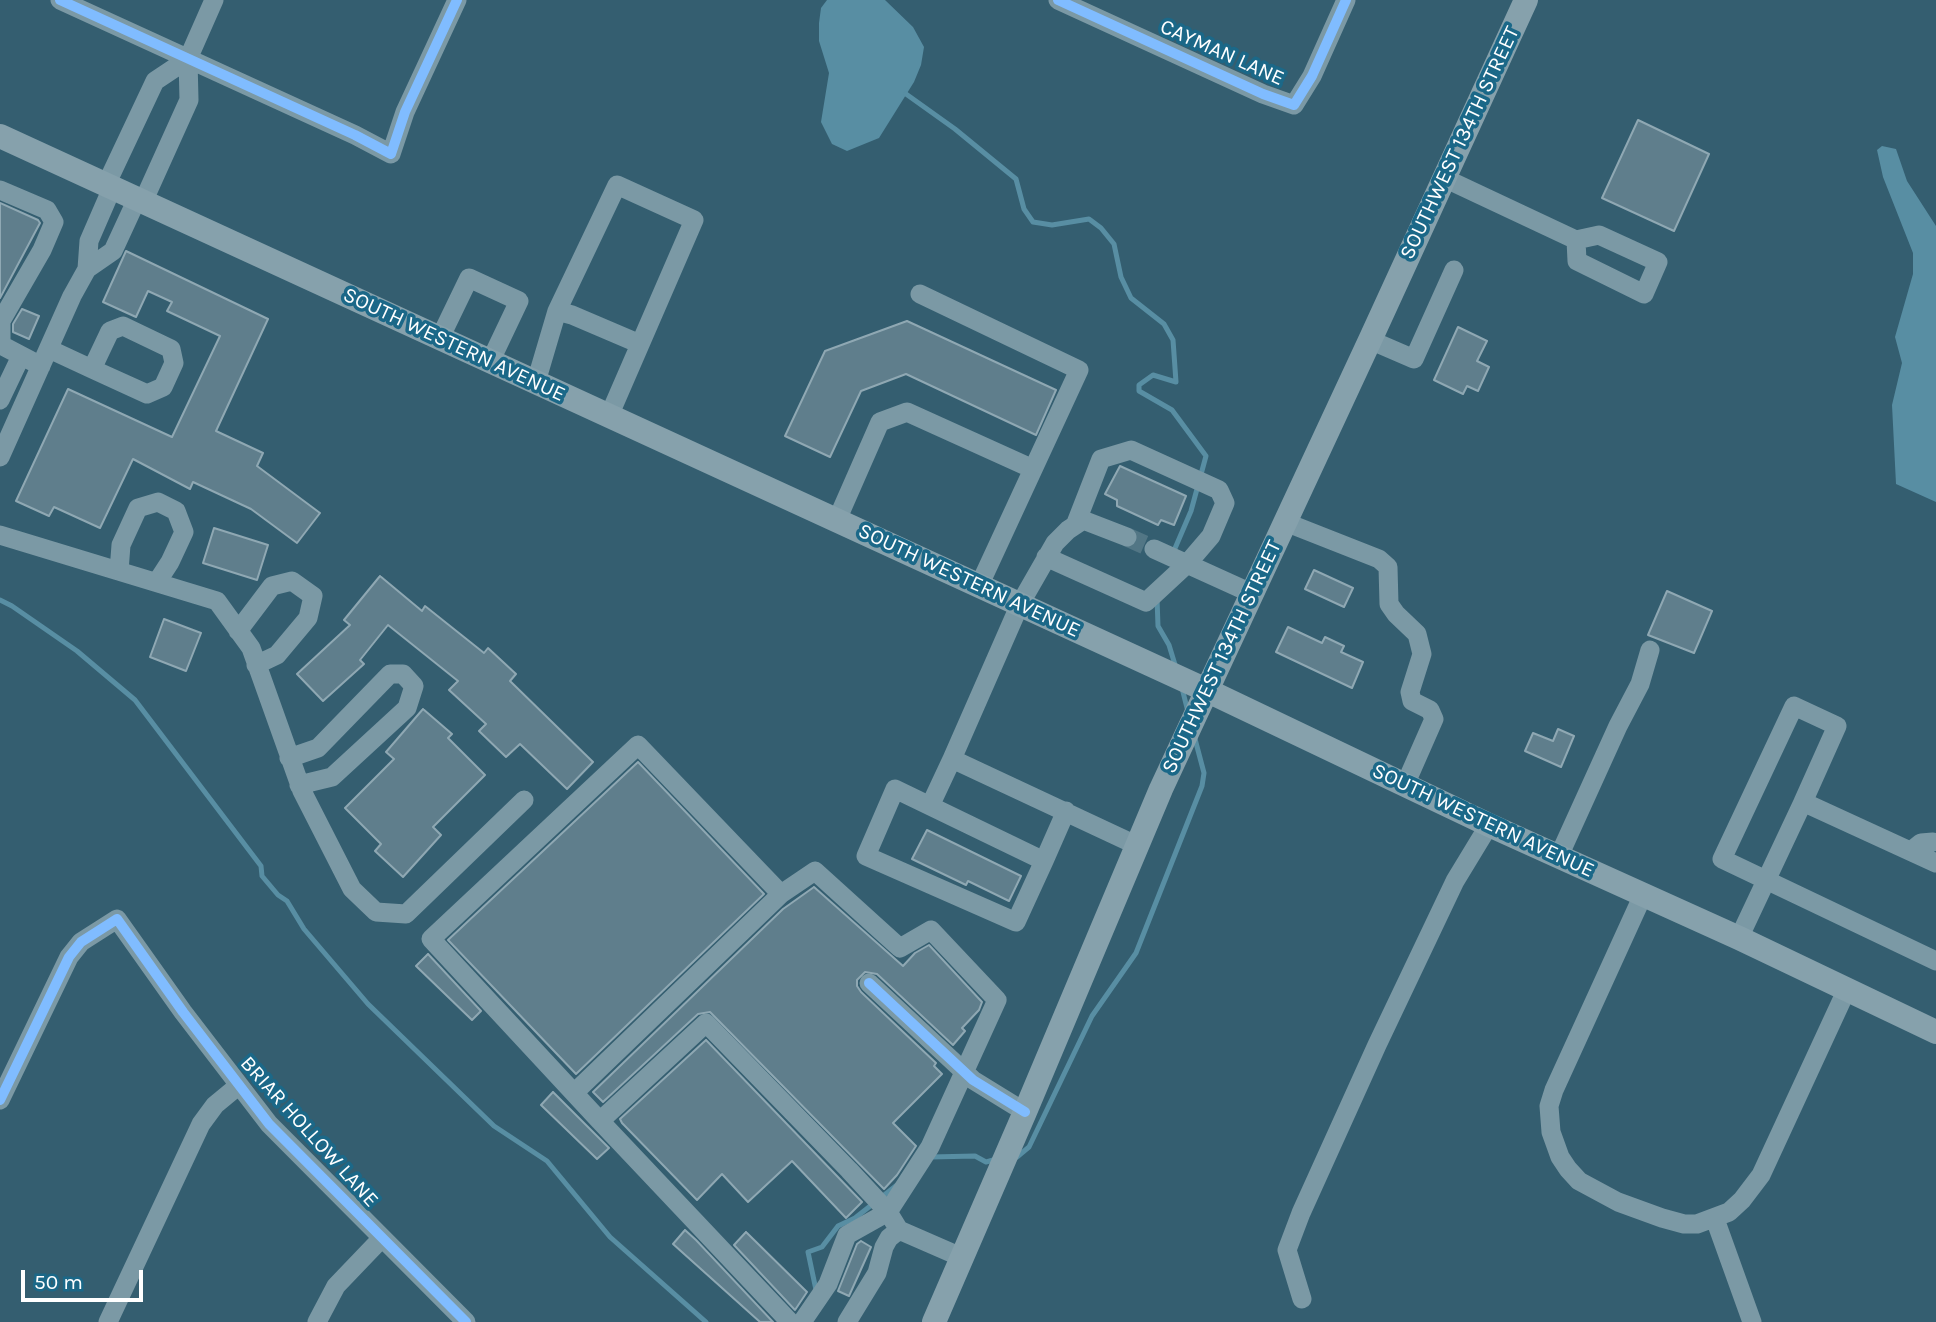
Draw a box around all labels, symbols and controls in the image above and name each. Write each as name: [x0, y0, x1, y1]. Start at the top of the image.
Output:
street label: CAYMAN LANE: [1156, 14, 1288, 92]
street label: SOUTHWEST 134TH STREET: [1395, 23, 1525, 263]
street label: SOUTH WESTERN AVENUE: [339, 282, 569, 408]
street label: SOUTH WESTERN AVENUE: [854, 518, 1084, 644]
street label: SOUTHWEST 134TH STREET: [1157, 537, 1287, 777]
street label: SOUTH WESTERN AVENUE: [1368, 758, 1598, 884]
street label: BRIAR HOLLOW LANE: [235, 1051, 383, 1213]
scale bar: [24, 1256, 147, 1300]
text: 50 m: [34, 1270, 83, 1294]

